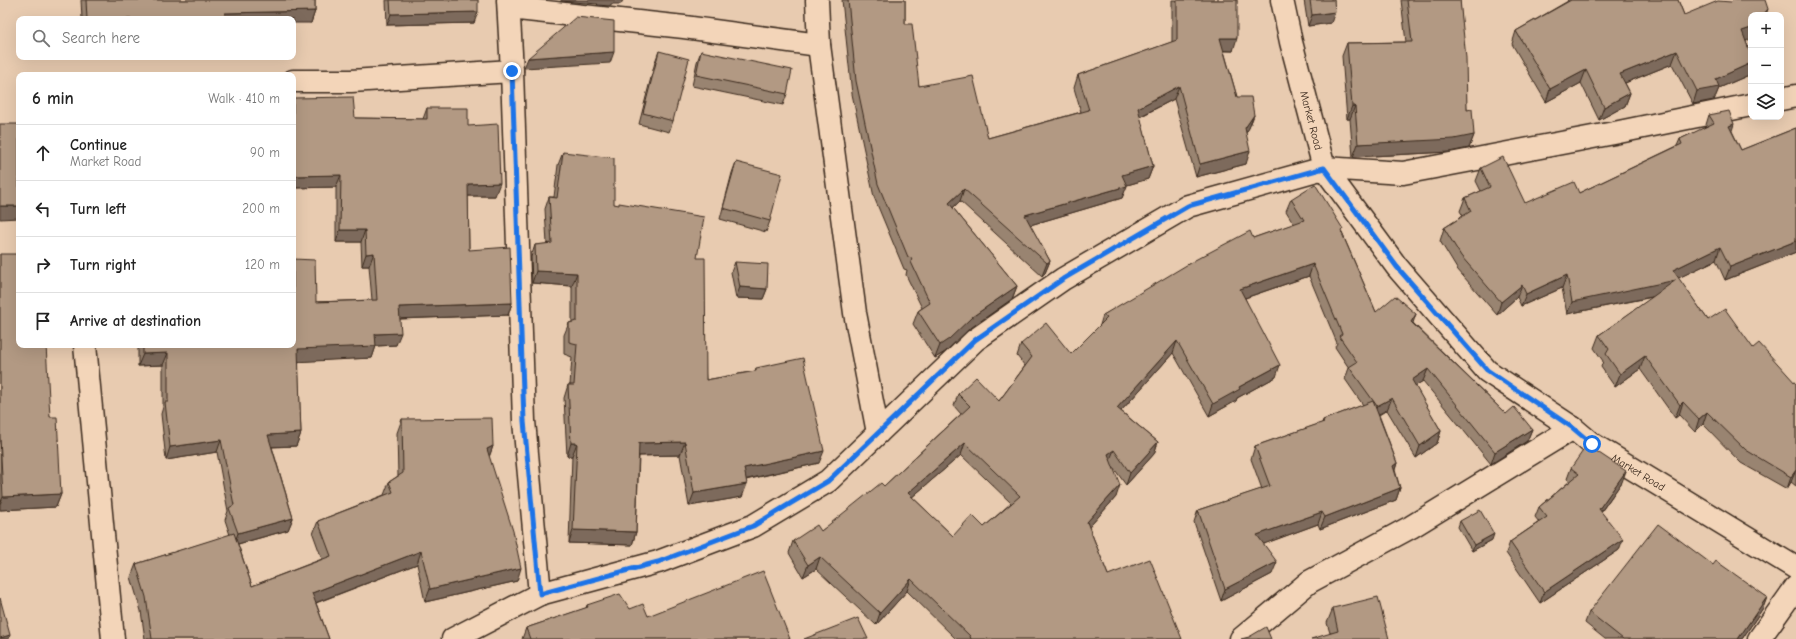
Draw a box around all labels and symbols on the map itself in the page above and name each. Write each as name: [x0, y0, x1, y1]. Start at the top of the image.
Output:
route end: [503, 62, 521, 80]
street label: Market Road: [1298, 89, 1326, 151]
route start: [1583, 435, 1601, 453]
street label: Market Road: [1609, 451, 1668, 494]

